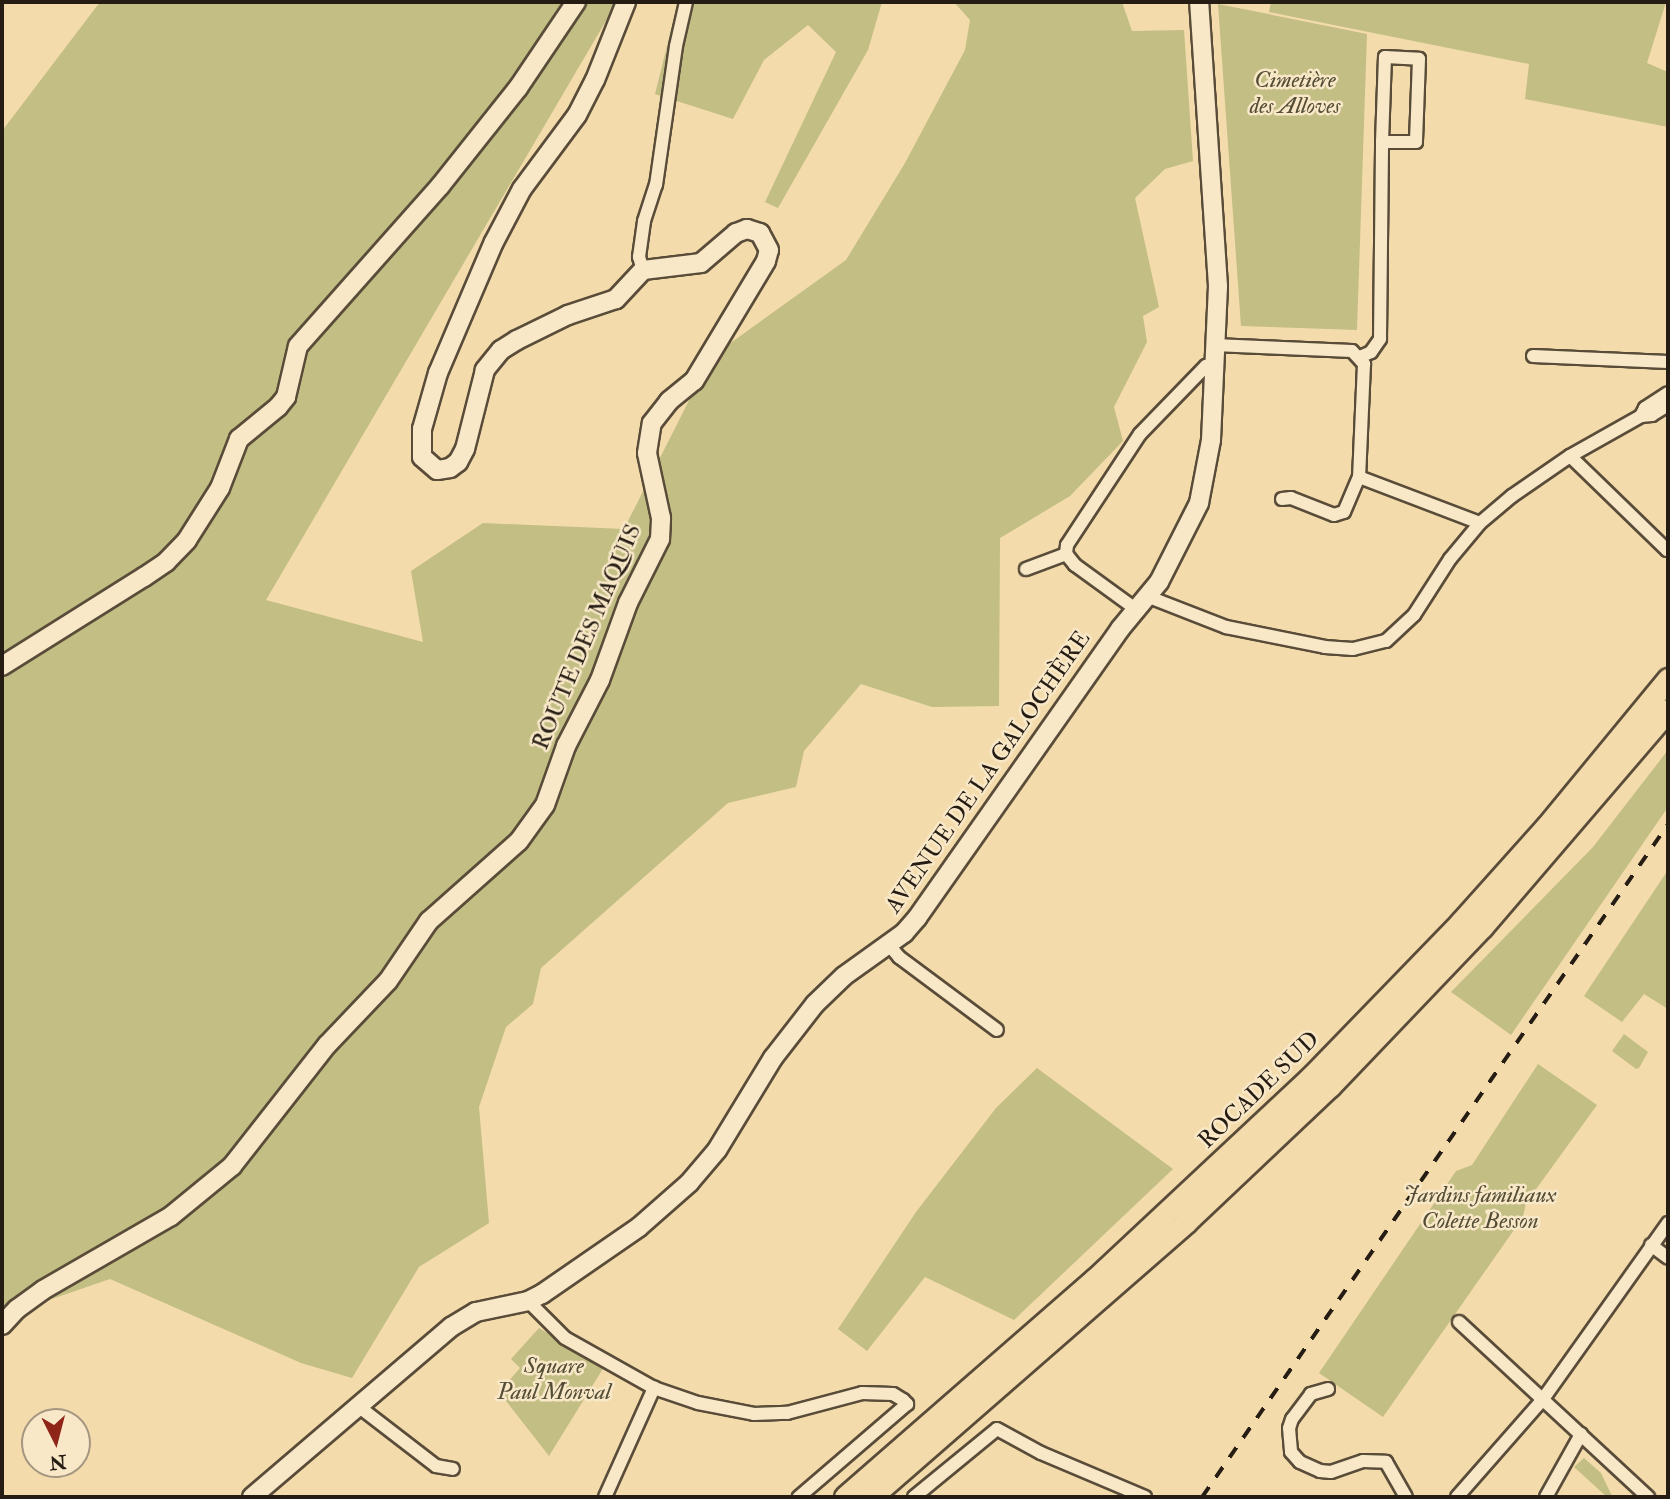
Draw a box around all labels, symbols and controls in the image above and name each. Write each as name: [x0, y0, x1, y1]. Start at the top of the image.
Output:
park label: Cimetière des Alloves: [1250, 66, 1340, 120]
street label: ROUTE DES MAQUIS: [527, 520, 647, 754]
street label: AVENUE DE LA GALOCHÈRE: [880, 626, 1096, 918]
street label: ROCADE SUD: [1193, 1026, 1325, 1154]
park label: Jardins familiaux Colette Besson: [1404, 1181, 1556, 1235]
park label: Square Paul Monval: [497, 1352, 611, 1406]
north arrow: [21, 1408, 91, 1478]
text: N: [48, 1449, 68, 1475]

